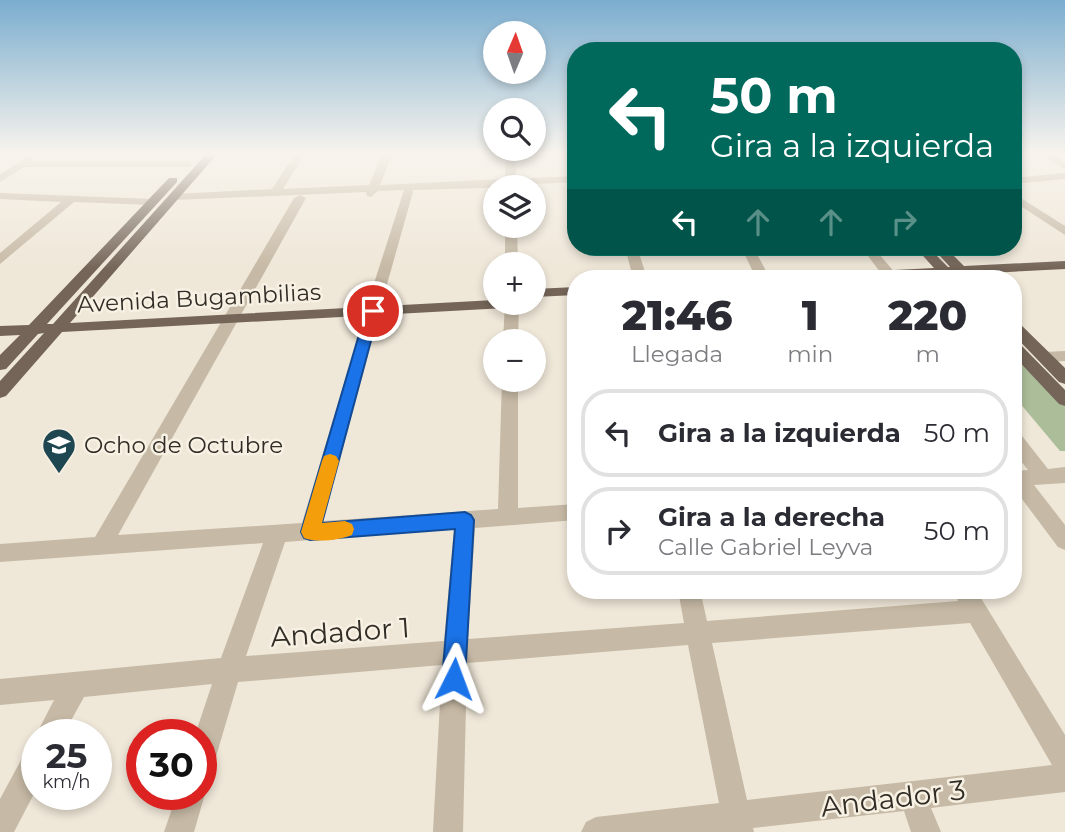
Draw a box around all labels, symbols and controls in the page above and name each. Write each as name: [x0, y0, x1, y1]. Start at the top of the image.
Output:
north arrow: [483, 21, 546, 84]
map controls: [483, 21, 546, 392]
text: 50 m: [710, 66, 838, 125]
icon: left: [595, 70, 686, 161]
button: search: [483, 98, 546, 161]
text: Gira a la izquierda: [710, 126, 994, 165]
button: layers: [483, 175, 546, 238]
icon: left: [666, 203, 704, 241]
icon: ahead: [739, 203, 777, 241]
icon: ahead: [812, 203, 850, 241]
icon: right: [885, 203, 923, 241]
button: +: [483, 252, 546, 315]
street label: Avenida Bugambilias: [76, 278, 322, 318]
pin: [343, 281, 403, 341]
text: 21:46: [622, 289, 732, 341]
text: 1: [802, 289, 819, 341]
text: 220: [888, 289, 967, 341]
icon: arrive: [354, 292, 392, 330]
button: −: [483, 329, 546, 392]
text: Llegada: [631, 340, 723, 368]
text: min: [787, 340, 833, 368]
text: m: [915, 340, 940, 368]
icon: left: [599, 414, 637, 452]
text: Gira a la izquierda: [658, 417, 901, 449]
text: 50 m: [924, 417, 990, 449]
school or university icon: Ocho de Octubre: [40, 426, 78, 475]
place label: Ocho de Octubre: [84, 431, 283, 459]
text: Gira a la derecha: [658, 501, 885, 533]
icon: right: [599, 512, 637, 550]
text: 50 m: [924, 515, 990, 547]
text: Calle Gabriel Leyva: [658, 533, 873, 561]
street label: Andador 1: [269, 610, 411, 654]
position arrow: [417, 642, 491, 716]
speed limit sign: 30: [126, 719, 217, 810]
text: 25: [46, 734, 87, 777]
text: km/h: [42, 771, 91, 793]
street label: Andador 3: [819, 772, 967, 824]

